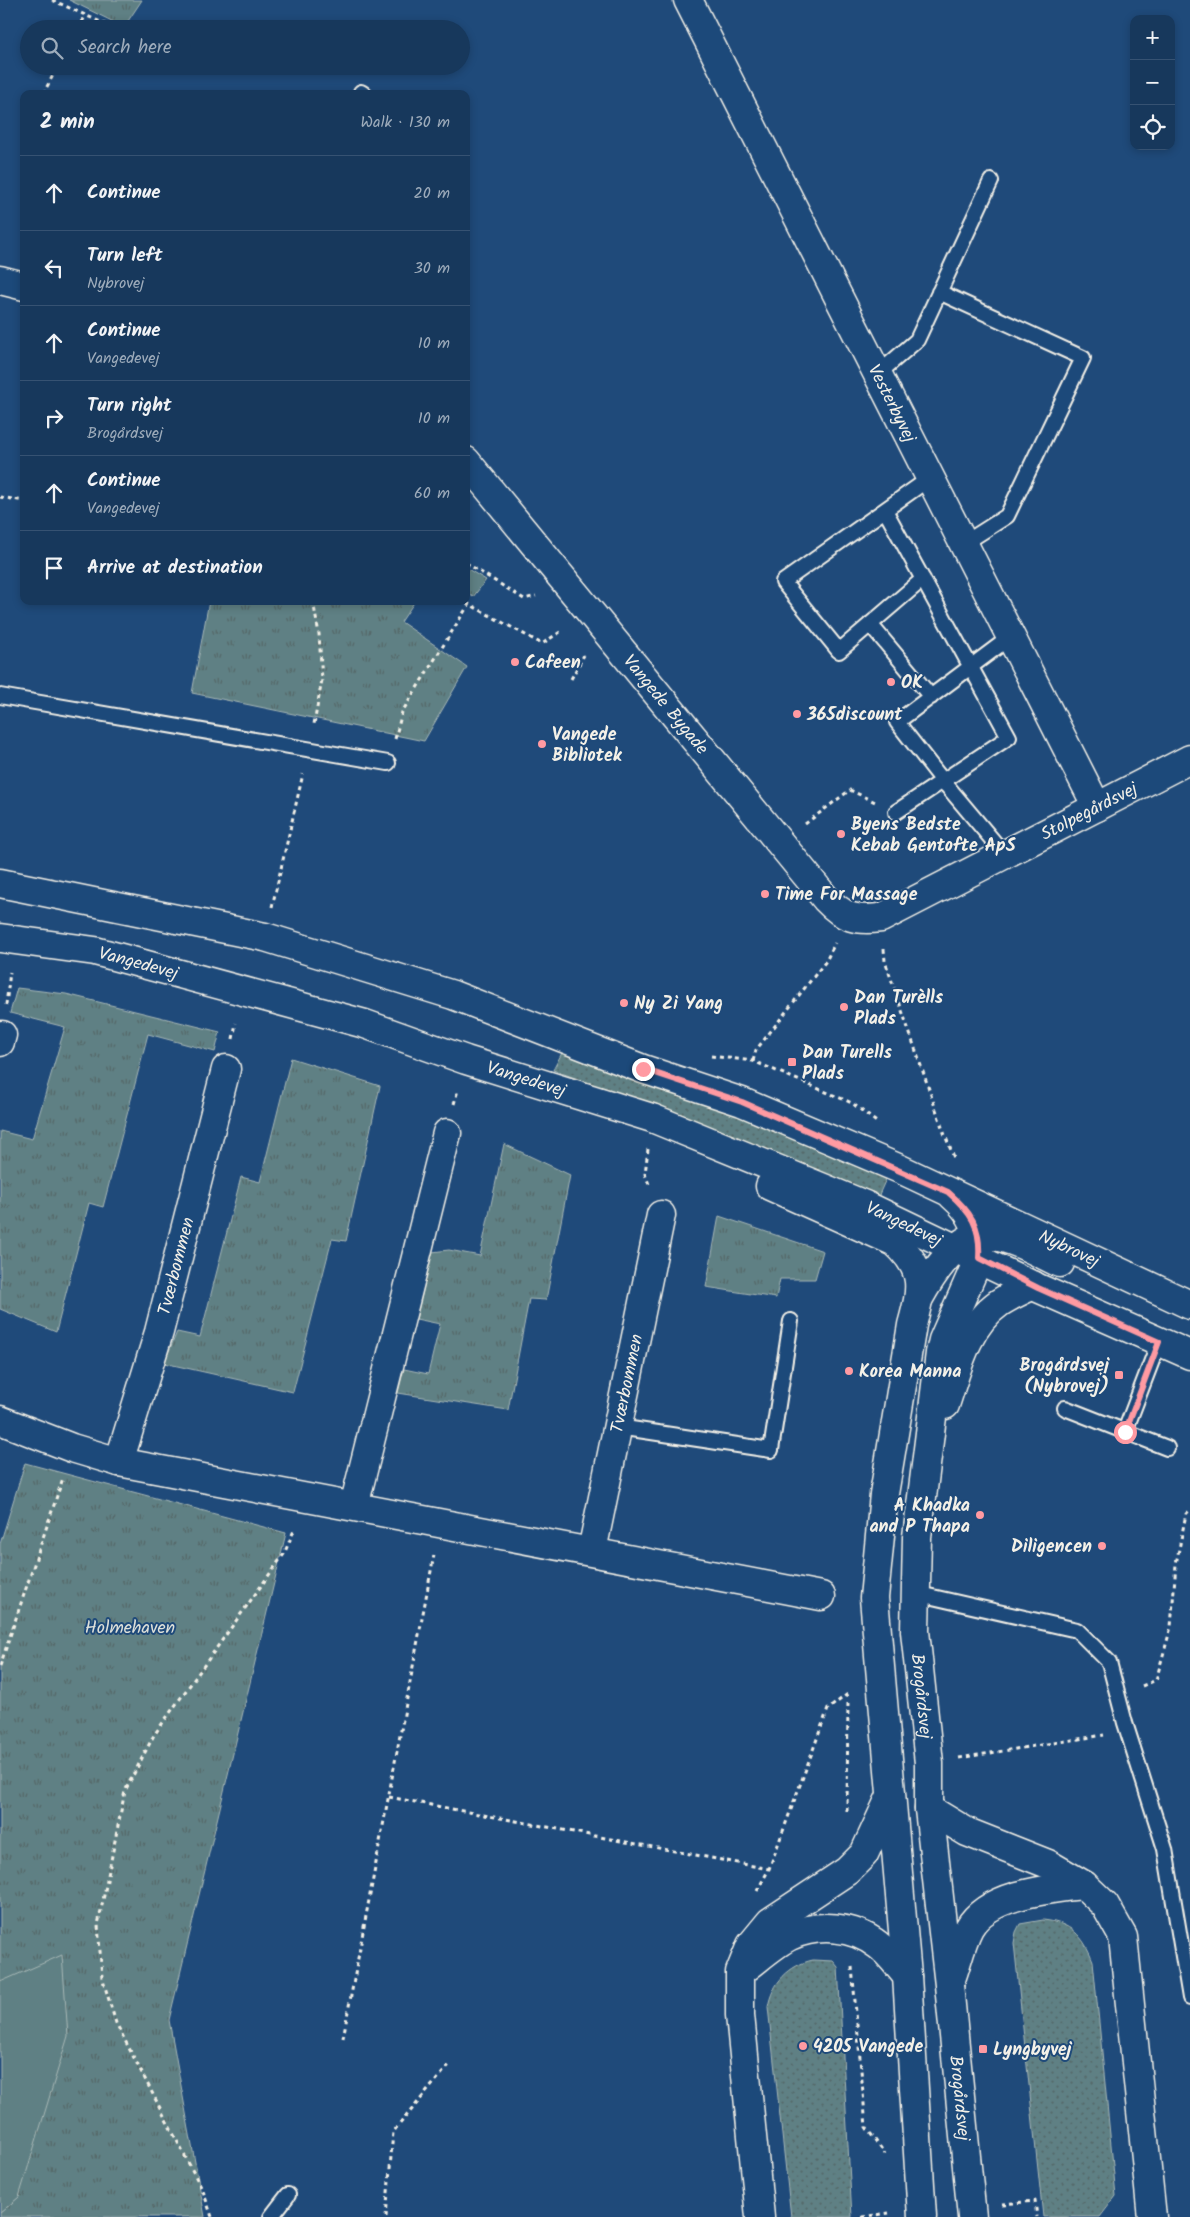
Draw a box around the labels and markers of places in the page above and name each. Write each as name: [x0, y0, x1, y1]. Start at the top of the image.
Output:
place label: Cafeen: [525, 649, 581, 678]
marker: Cafeen: [509, 656, 521, 668]
place label: OK: [901, 669, 923, 698]
marker: OK: [885, 676, 897, 688]
place label: 365discount: [806, 701, 903, 730]
marker: 365discount: [791, 708, 803, 720]
place label: Vangede Bibliotek: [552, 721, 623, 771]
marker: Vangede Bibliotek: [536, 738, 548, 750]
place label: Byens Bedste Kebab Gentofte ApS: [851, 811, 1016, 861]
marker: Byens Bedste Kebab Gentofte ApS: [835, 828, 847, 840]
place label: Time For Massage: [775, 881, 918, 910]
marker: Time For Massage: [759, 888, 771, 900]
place label: Dan Turèlls Plads: [854, 984, 944, 1034]
place label: Ny Zi Yang: [634, 990, 723, 1019]
marker: Ny Zi Yang: [618, 997, 630, 1009]
marker: Dan Turèlls Plads: [838, 1001, 850, 1013]
place label: Dan Turells Plads: [802, 1039, 892, 1089]
marker: Dan Turells Plads: [786, 1056, 798, 1068]
place label: Brogårdsvej (Nybrovej): [1019, 1352, 1110, 1402]
place label: Korea Manna: [859, 1358, 961, 1387]
marker: Korea Manna: [843, 1365, 855, 1377]
marker: Brogårdsvej (Nybrovej): [1113, 1369, 1125, 1381]
place label: A Khadka and P Thapa: [869, 1492, 970, 1542]
marker: A Khadka and P Thapa: [974, 1509, 986, 1521]
place label: Diligencen: [1011, 1533, 1092, 1562]
marker: Diligencen: [1096, 1540, 1108, 1552]
place label: 4205 Vangede: [813, 2033, 923, 2062]
place label: Lyngbyvej: [993, 2036, 1073, 2065]
marker: 4205 Vangede: [797, 2040, 809, 2052]
marker: Lyngbyvej: [977, 2043, 989, 2055]

